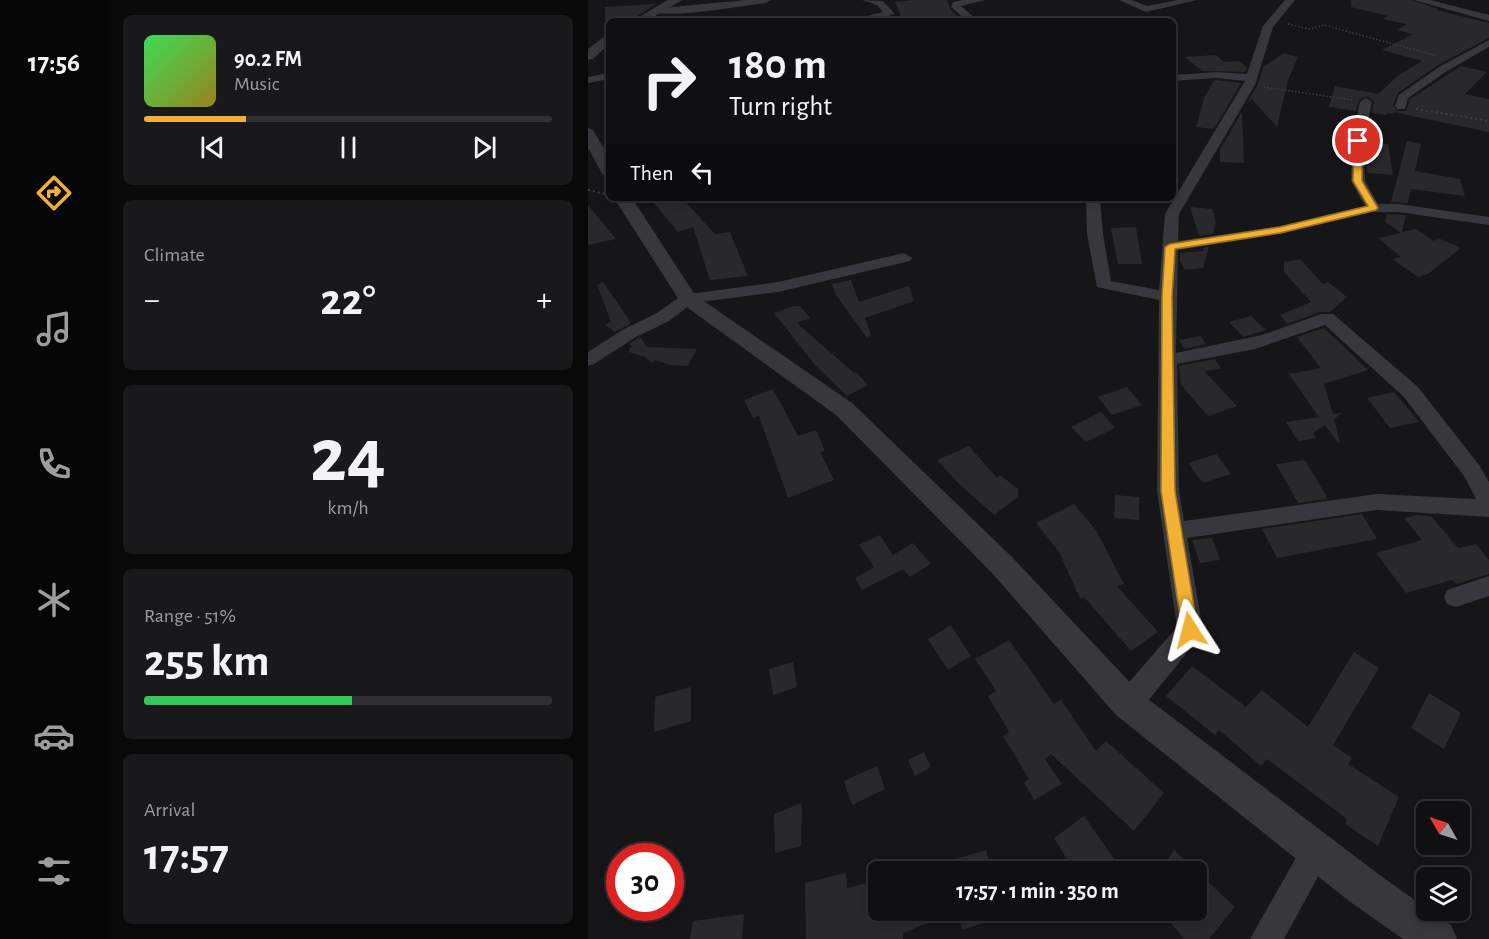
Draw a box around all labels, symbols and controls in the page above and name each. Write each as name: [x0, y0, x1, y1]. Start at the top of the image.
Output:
icon: right: [630, 42, 708, 120]
text: 180 m: [729, 44, 827, 86]
text: 90.2 FM: [234, 48, 302, 70]
text: 17:56: [28, 49, 80, 76]
text: Music: [234, 74, 280, 94]
text: Turn right: [729, 93, 832, 120]
pin: [1332, 115, 1383, 166]
icon: arrive: [1341, 124, 1374, 157]
icon: previous: [196, 131, 229, 164]
icon: pause: [332, 131, 365, 164]
icon: next: [468, 131, 501, 164]
icon: left: [686, 156, 719, 189]
text: Then: [630, 162, 674, 184]
icon: directions: [33, 172, 75, 214]
text: Climate: [144, 245, 205, 265]
text: 22°: [320, 278, 376, 323]
text: −: [144, 284, 160, 317]
text: +: [536, 284, 552, 317]
icon: music: [33, 308, 75, 350]
text: 24: [310, 418, 386, 496]
icon: phone: [33, 443, 75, 485]
text: km/h: [327, 498, 369, 518]
icon: climate: [33, 579, 75, 621]
position arrow: [1158, 598, 1222, 662]
text: Range · 51%: [144, 606, 236, 626]
text: 255 km: [144, 639, 269, 684]
icon: car: [33, 715, 75, 757]
text: Arrival: [144, 800, 195, 820]
north arrow: [1416, 801, 1470, 855]
map controls: [1416, 801, 1470, 921]
text: 17:57: [144, 833, 229, 878]
speed limit sign: 30: [606, 843, 684, 921]
icon: filters: [33, 850, 75, 892]
button: layers: [1416, 867, 1470, 921]
text: 17:57 · 1 min · 350 m: [956, 880, 1119, 902]

